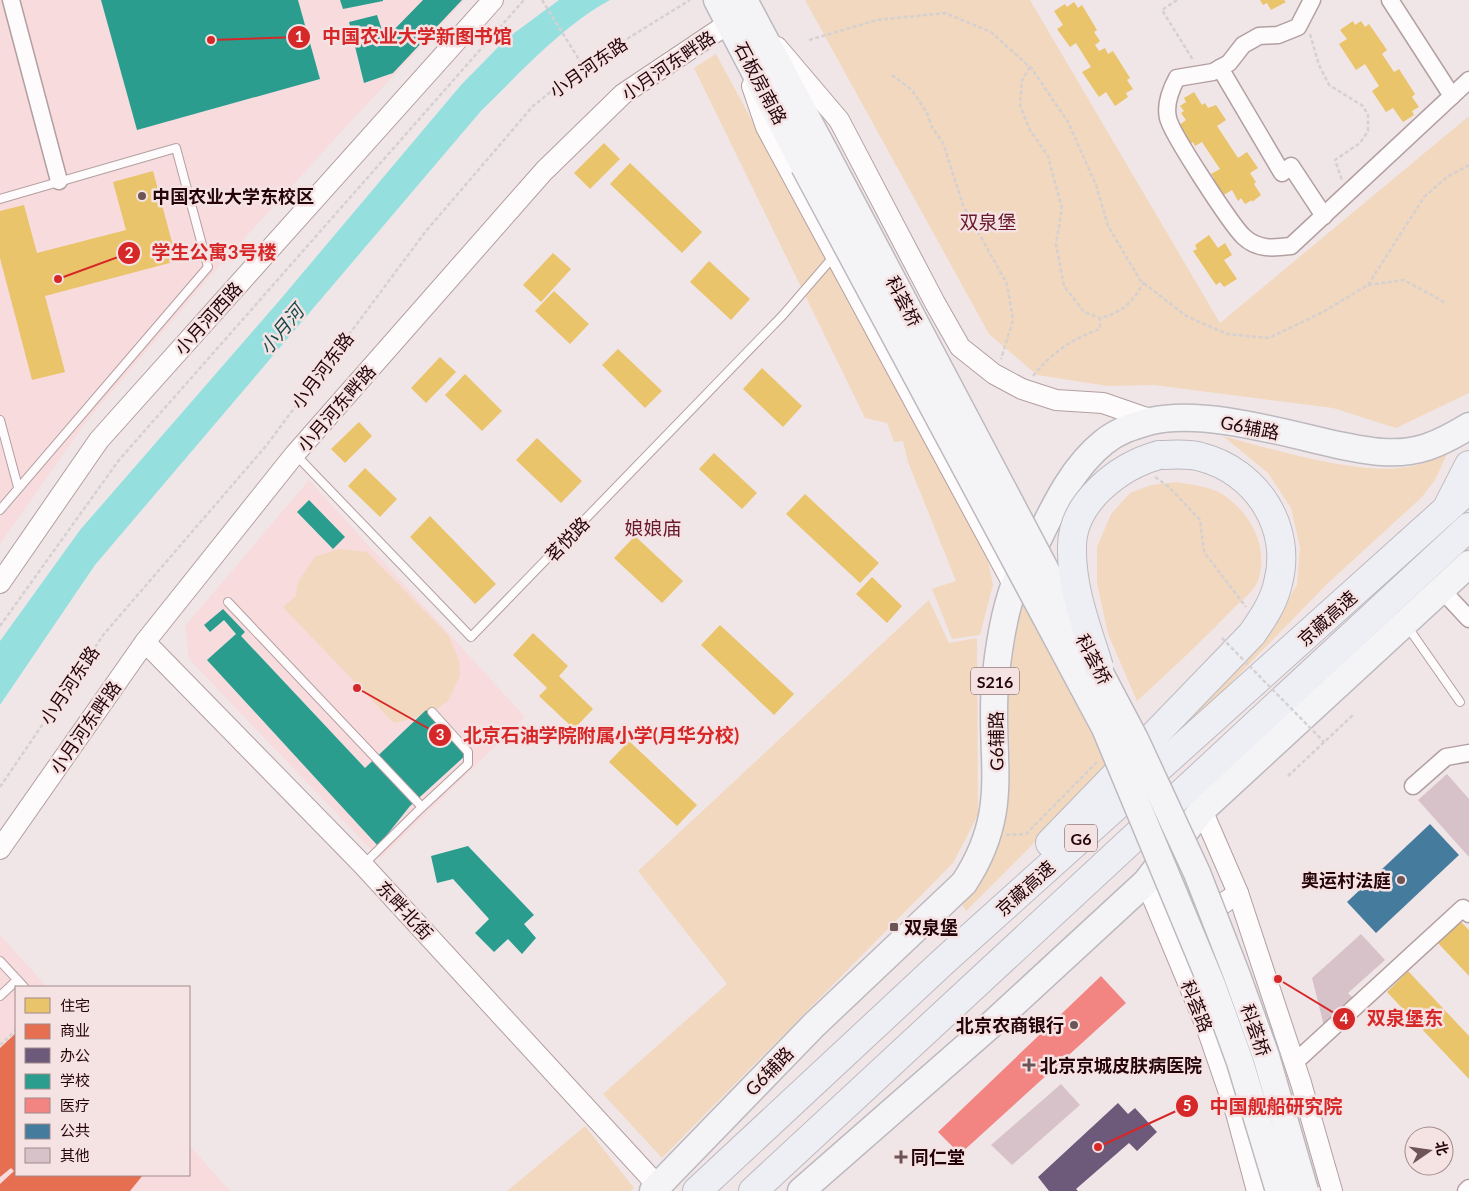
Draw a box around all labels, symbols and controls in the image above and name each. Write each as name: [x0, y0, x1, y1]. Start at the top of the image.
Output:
callout: 中国农业大学新图书馆: [287, 20, 522, 54]
text: 中国农业大学新图书馆: [322, 24, 512, 47]
street label: 小月河东畔路: [617, 26, 719, 104]
text: 1: [295, 27, 303, 45]
street label: 小月河东路: [545, 32, 631, 102]
street label: 石板房南路: [730, 38, 792, 128]
place label: 中国农业大学东校区: [152, 185, 314, 207]
marker: 中国农业大学东校区: [136, 190, 148, 202]
district label: 双泉堡: [959, 210, 1017, 233]
callout: 学生公寓3号楼: [117, 236, 287, 270]
text: 学生公寓3号楼: [151, 240, 277, 263]
text: 2: [125, 243, 134, 261]
street label: 科荟桥: [882, 272, 926, 330]
street label: 小月河西路: [170, 277, 246, 359]
water label: 小月河: [254, 297, 311, 358]
street label: 小月河东路: [286, 327, 358, 413]
street label: 小月河东畔路: [292, 360, 380, 456]
street label: G6辅路: [1219, 411, 1281, 443]
street label: 茗悦路: [540, 512, 594, 566]
district label: 娘娘庙: [624, 516, 682, 539]
street label: 京藏高速: [1293, 586, 1361, 650]
street label: 科荟桥: [1072, 630, 1116, 688]
street label: 小月河东路: [35, 642, 103, 728]
road number: S216: [971, 668, 1019, 694]
street label: 小月河东畔路: [45, 676, 125, 778]
street label: G6辅路: [984, 711, 1008, 771]
callout: 北京石油学院附属小学(月华分校): [428, 718, 749, 752]
text: 北京石油学院附属小学(月华分校): [463, 723, 739, 746]
text: 3: [436, 725, 444, 743]
road number: G6: [1065, 824, 1097, 851]
street label: 京藏高速: [991, 856, 1059, 920]
place label: 奥运村法庭: [1301, 869, 1391, 891]
marker: 奥运村法庭: [1395, 874, 1407, 886]
street label: 东畔北街: [372, 876, 438, 944]
place label: 双泉堡: [904, 916, 958, 938]
marker: 双泉堡: [888, 921, 900, 933]
street label: 科荟路: [1177, 977, 1217, 1035]
legend: [15, 986, 190, 1176]
text: 住宅: [60, 996, 90, 1014]
street label: 科荟桥: [1237, 1001, 1275, 1059]
callout: 双泉堡东: [1332, 1002, 1453, 1036]
text: 双泉堡东: [1367, 1006, 1443, 1029]
text: 4: [1340, 1009, 1349, 1027]
place label: 北京农商银行: [956, 1014, 1064, 1036]
marker: 北京农商银行: [1068, 1019, 1080, 1031]
text: 商业: [60, 1021, 90, 1039]
street label: G6辅路: [740, 1042, 798, 1100]
text: 办公: [60, 1046, 90, 1064]
place label: 北京京城皮肤病医院: [1040, 1054, 1202, 1076]
marker: 北京京城皮肤病医院: [1022, 1058, 1036, 1072]
text: 学校: [60, 1071, 90, 1089]
callout: 中国舰船研究院: [1175, 1089, 1353, 1123]
text: 中国舰船研究院: [1209, 1094, 1343, 1117]
text: 医疗: [60, 1096, 90, 1114]
text: 5: [1183, 1096, 1191, 1114]
text: 公共: [60, 1121, 90, 1139]
north arrow: [1404, 1126, 1454, 1176]
text: 北: [1432, 1139, 1452, 1157]
text: 其他: [60, 1146, 90, 1164]
place label: 同仁堂: [911, 1146, 965, 1168]
marker: 同仁堂: [895, 1151, 907, 1163]

